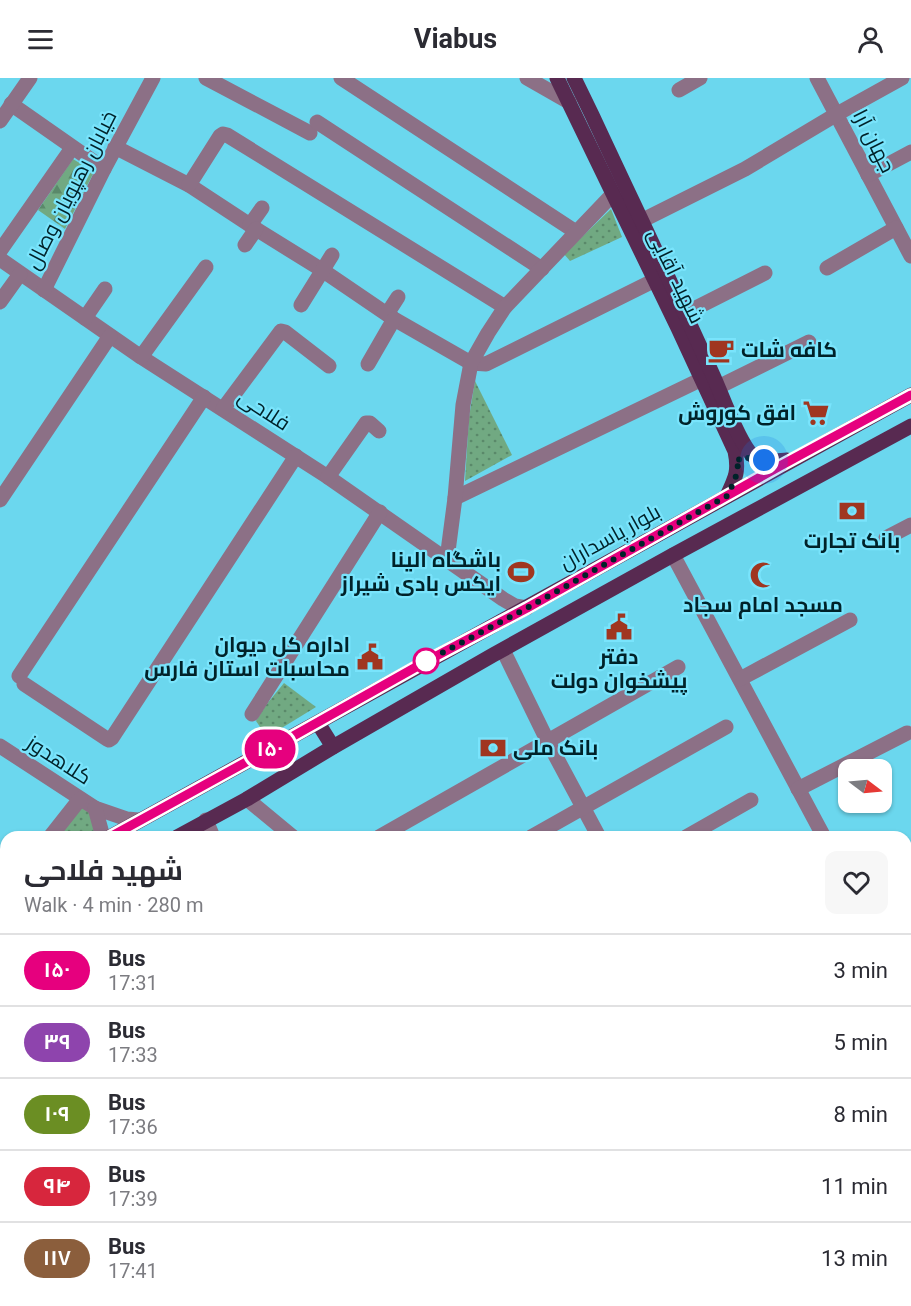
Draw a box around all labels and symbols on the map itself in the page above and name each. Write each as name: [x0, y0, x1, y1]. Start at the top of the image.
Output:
street label: جهان آرا: [847, 105, 900, 177]
street label: خیابان رهپویان وصال: [20, 106, 122, 274]
street label: شهید آقایی: [642, 225, 709, 328]
cafe icon: کافه شات: [706, 335, 736, 365]
place label: کافه شات: [741, 338, 837, 362]
street label: فلاحی: [233, 384, 294, 436]
supermarket icon: افق کوروش: [801, 398, 831, 428]
place label: افق کوروش: [678, 401, 796, 426]
your location: [749, 445, 779, 475]
bank icon: بانک تجارت: [837, 496, 867, 526]
street label: بلوار پاسداران: [555, 499, 666, 576]
place label: بانک تجارت: [804, 529, 900, 553]
place label: باشگاه الینا ایکس بادی شیراز: [340, 548, 501, 596]
sports icon: باشگاه الینا ایکس بادی شیراز: [506, 557, 536, 587]
mosque icon: مسجد امام سجاد: [748, 560, 778, 590]
place label: مسجد امام سجاد: [683, 593, 843, 619]
public building icon: دفتر پیشخوان دولت: [604, 612, 634, 642]
place label: اداره کل دیوان محاسبات استان فارس: [144, 633, 350, 681]
public building icon: اداره کل دیوان محاسبات استان فارس: [355, 642, 385, 672]
place label: دفتر پیشخوان دولت: [551, 645, 688, 696]
unlabelled marker: [413, 648, 439, 674]
street label: کلاهدوز: [21, 730, 96, 790]
line badge: ۱۵۰: [236, 730, 304, 768]
bank icon: بانک ملی: [478, 733, 508, 763]
place label: بانک ملی: [513, 736, 598, 760]
north arrow: [838, 759, 892, 813]

